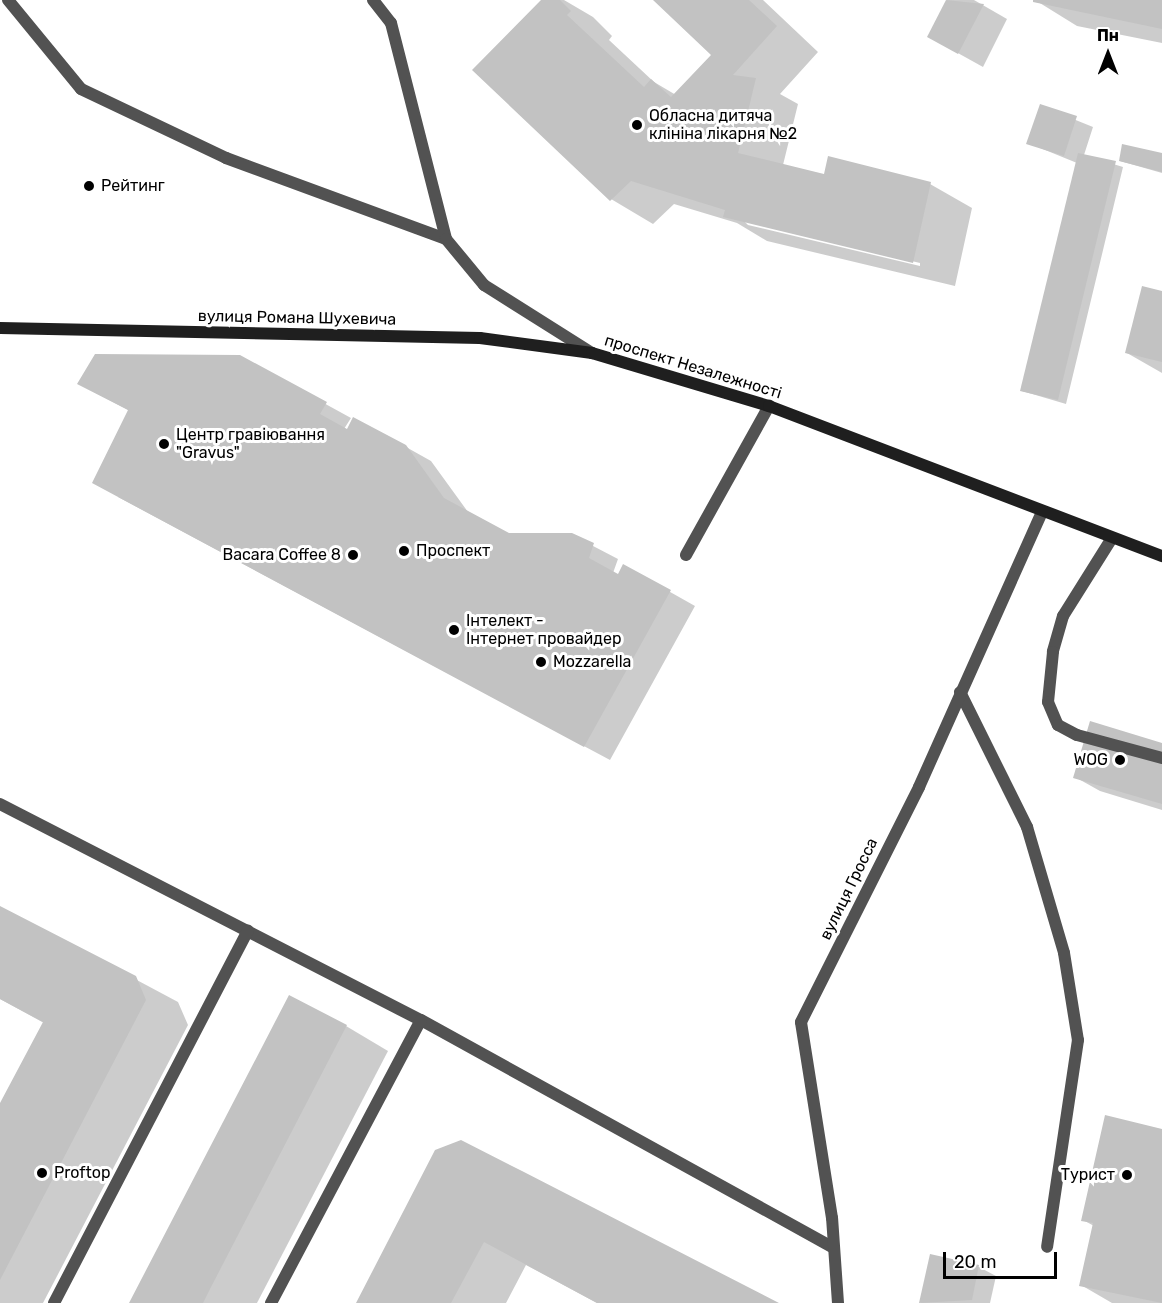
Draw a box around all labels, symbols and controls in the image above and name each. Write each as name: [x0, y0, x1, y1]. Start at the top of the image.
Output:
north arrow: [1078, 24, 1138, 84]
text: Пн: [1097, 26, 1119, 45]
place label: Обласна дитяча клініна лікарня №2: [649, 106, 797, 144]
marker: Обласна дитяча клініна лікарня №2: [630, 118, 644, 132]
place label: Рейтинг: [101, 176, 165, 196]
marker: Рейтинг: [82, 179, 96, 193]
street label: вулиця Романа Шухевича: [198, 307, 396, 329]
street label: проспект Незалежності: [602, 331, 784, 403]
place label: Центр гравіювання "Gravus": [176, 425, 325, 463]
marker: Центр гравіювання "Gravus": [157, 437, 171, 451]
place label: Проспект: [416, 541, 490, 561]
marker: Проспект: [397, 544, 411, 558]
place label: Bacara Coffee 8: [222, 545, 341, 565]
marker: Bacara Coffee 8: [346, 548, 360, 562]
place label: Інтелект - Інтернет провайдер: [466, 611, 621, 649]
marker: Інтелект - Інтернет провайдер: [447, 623, 461, 637]
place label: Mozzarella: [553, 652, 631, 672]
marker: Mozzarella: [534, 655, 548, 669]
place label: WOG: [1074, 750, 1108, 770]
marker: WOG: [1113, 753, 1127, 767]
street label: вулиця Гросса: [816, 835, 882, 943]
place label: Proftop: [54, 1163, 110, 1183]
place label: Турист: [1061, 1165, 1115, 1185]
marker: Proftop: [35, 1166, 49, 1180]
marker: Турист: [1120, 1168, 1134, 1182]
scale bar: [946, 1240, 1060, 1278]
text: 20 m: [954, 1251, 996, 1273]

